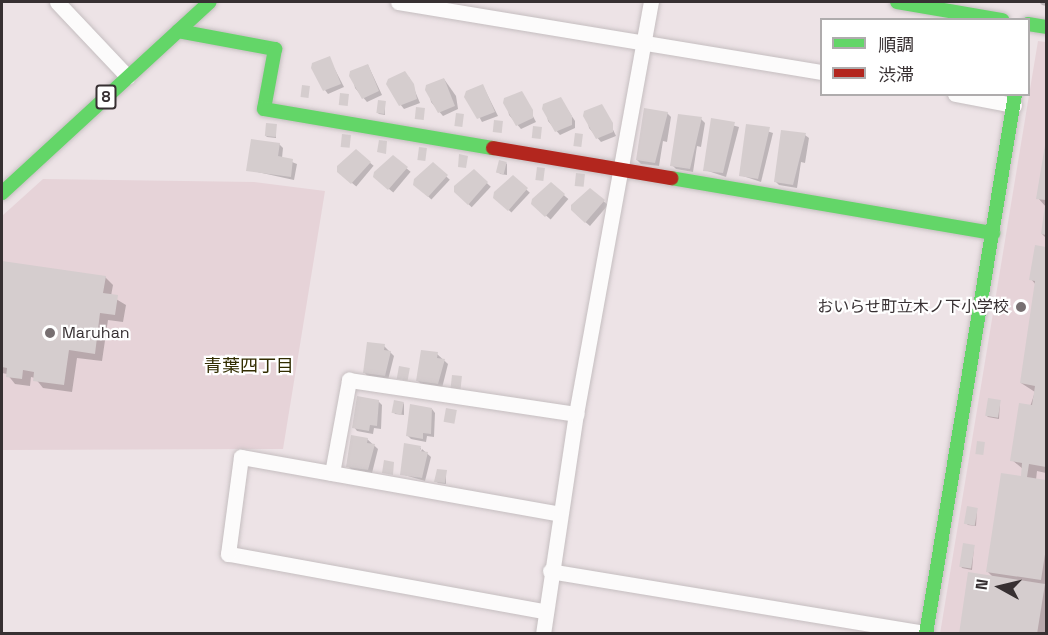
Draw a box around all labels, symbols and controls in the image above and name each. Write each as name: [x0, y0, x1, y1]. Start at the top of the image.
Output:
legend: [820, 18, 1030, 96]
text: 順調: [878, 33, 914, 56]
text: 渋滞: [878, 63, 914, 86]
road number: 8: [96, 85, 116, 109]
place label: おいらせ町立木ノ下小学校: [817, 297, 1009, 317]
marker: おいらせ町立木ノ下小学校: [1014, 300, 1028, 314]
place label: Maruhan: [62, 323, 130, 343]
marker: Maruhan: [43, 326, 57, 340]
district label: 青葉四丁目: [204, 355, 294, 377]
north arrow: [970, 557, 1030, 617]
text: N: [971, 578, 993, 591]

